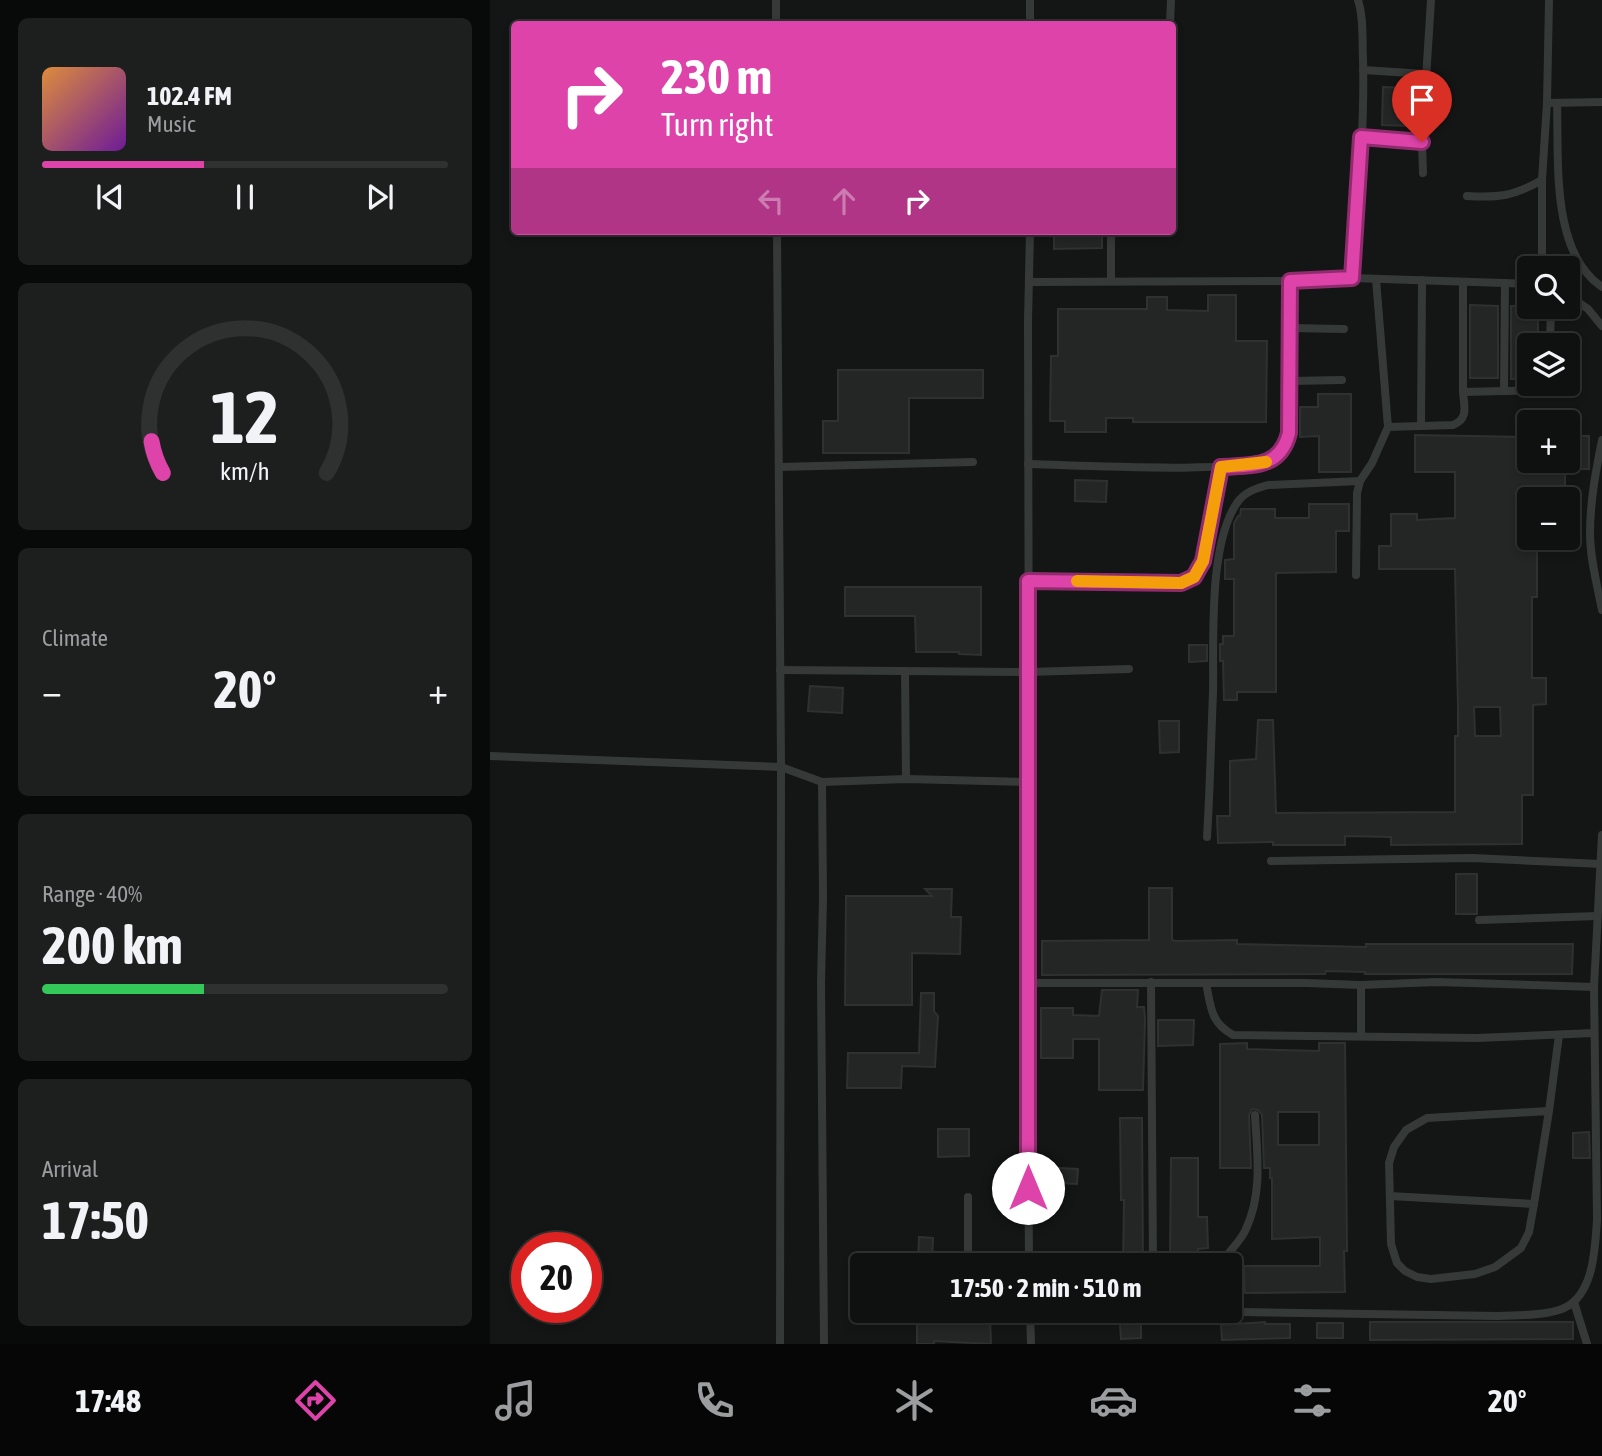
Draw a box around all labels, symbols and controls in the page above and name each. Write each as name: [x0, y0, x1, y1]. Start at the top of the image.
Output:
text: 230 m: [661, 48, 772, 104]
icon: right: [546, 49, 637, 140]
pin: [1392, 70, 1452, 142]
text: 102.4 FM: [147, 81, 232, 111]
icon: arrive: [1403, 81, 1441, 119]
text: Turn right: [661, 106, 774, 143]
text: Music: [147, 111, 195, 137]
icon: previous: [91, 178, 129, 216]
icon: pause: [226, 178, 264, 216]
icon: next: [361, 178, 399, 216]
icon: left: [752, 182, 790, 220]
icon: ahead: [825, 182, 863, 220]
icon: right: [898, 182, 936, 220]
map controls: [1517, 256, 1580, 550]
button: search: [1517, 256, 1580, 319]
button: layers: [1517, 333, 1580, 396]
text: 12: [211, 375, 279, 458]
button: +: [1517, 410, 1580, 473]
text: km/h: [220, 457, 270, 485]
button: −: [1517, 487, 1580, 550]
text: Climate: [42, 625, 108, 651]
text: 20°: [213, 659, 277, 719]
text: −: [42, 669, 62, 712]
text: +: [428, 669, 448, 712]
text: Range · 40%: [42, 881, 142, 907]
text: 200 km: [42, 915, 183, 975]
position arrow: [991, 1151, 1065, 1225]
text: Arrival: [42, 1156, 98, 1182]
text: 17:50: [42, 1190, 149, 1250]
speed limit sign: 20: [511, 1232, 602, 1323]
text: 17:50 · 2 min · 510 m: [951, 1273, 1141, 1303]
icon: directions: [291, 1376, 340, 1425]
icon: music: [491, 1376, 540, 1425]
icon: phone: [690, 1376, 739, 1425]
icon: climate: [890, 1376, 939, 1425]
icon: car: [1089, 1376, 1138, 1425]
icon: filters: [1288, 1376, 1337, 1425]
text: 17:48: [75, 1382, 141, 1419]
text: 20°: [1488, 1382, 1527, 1419]

